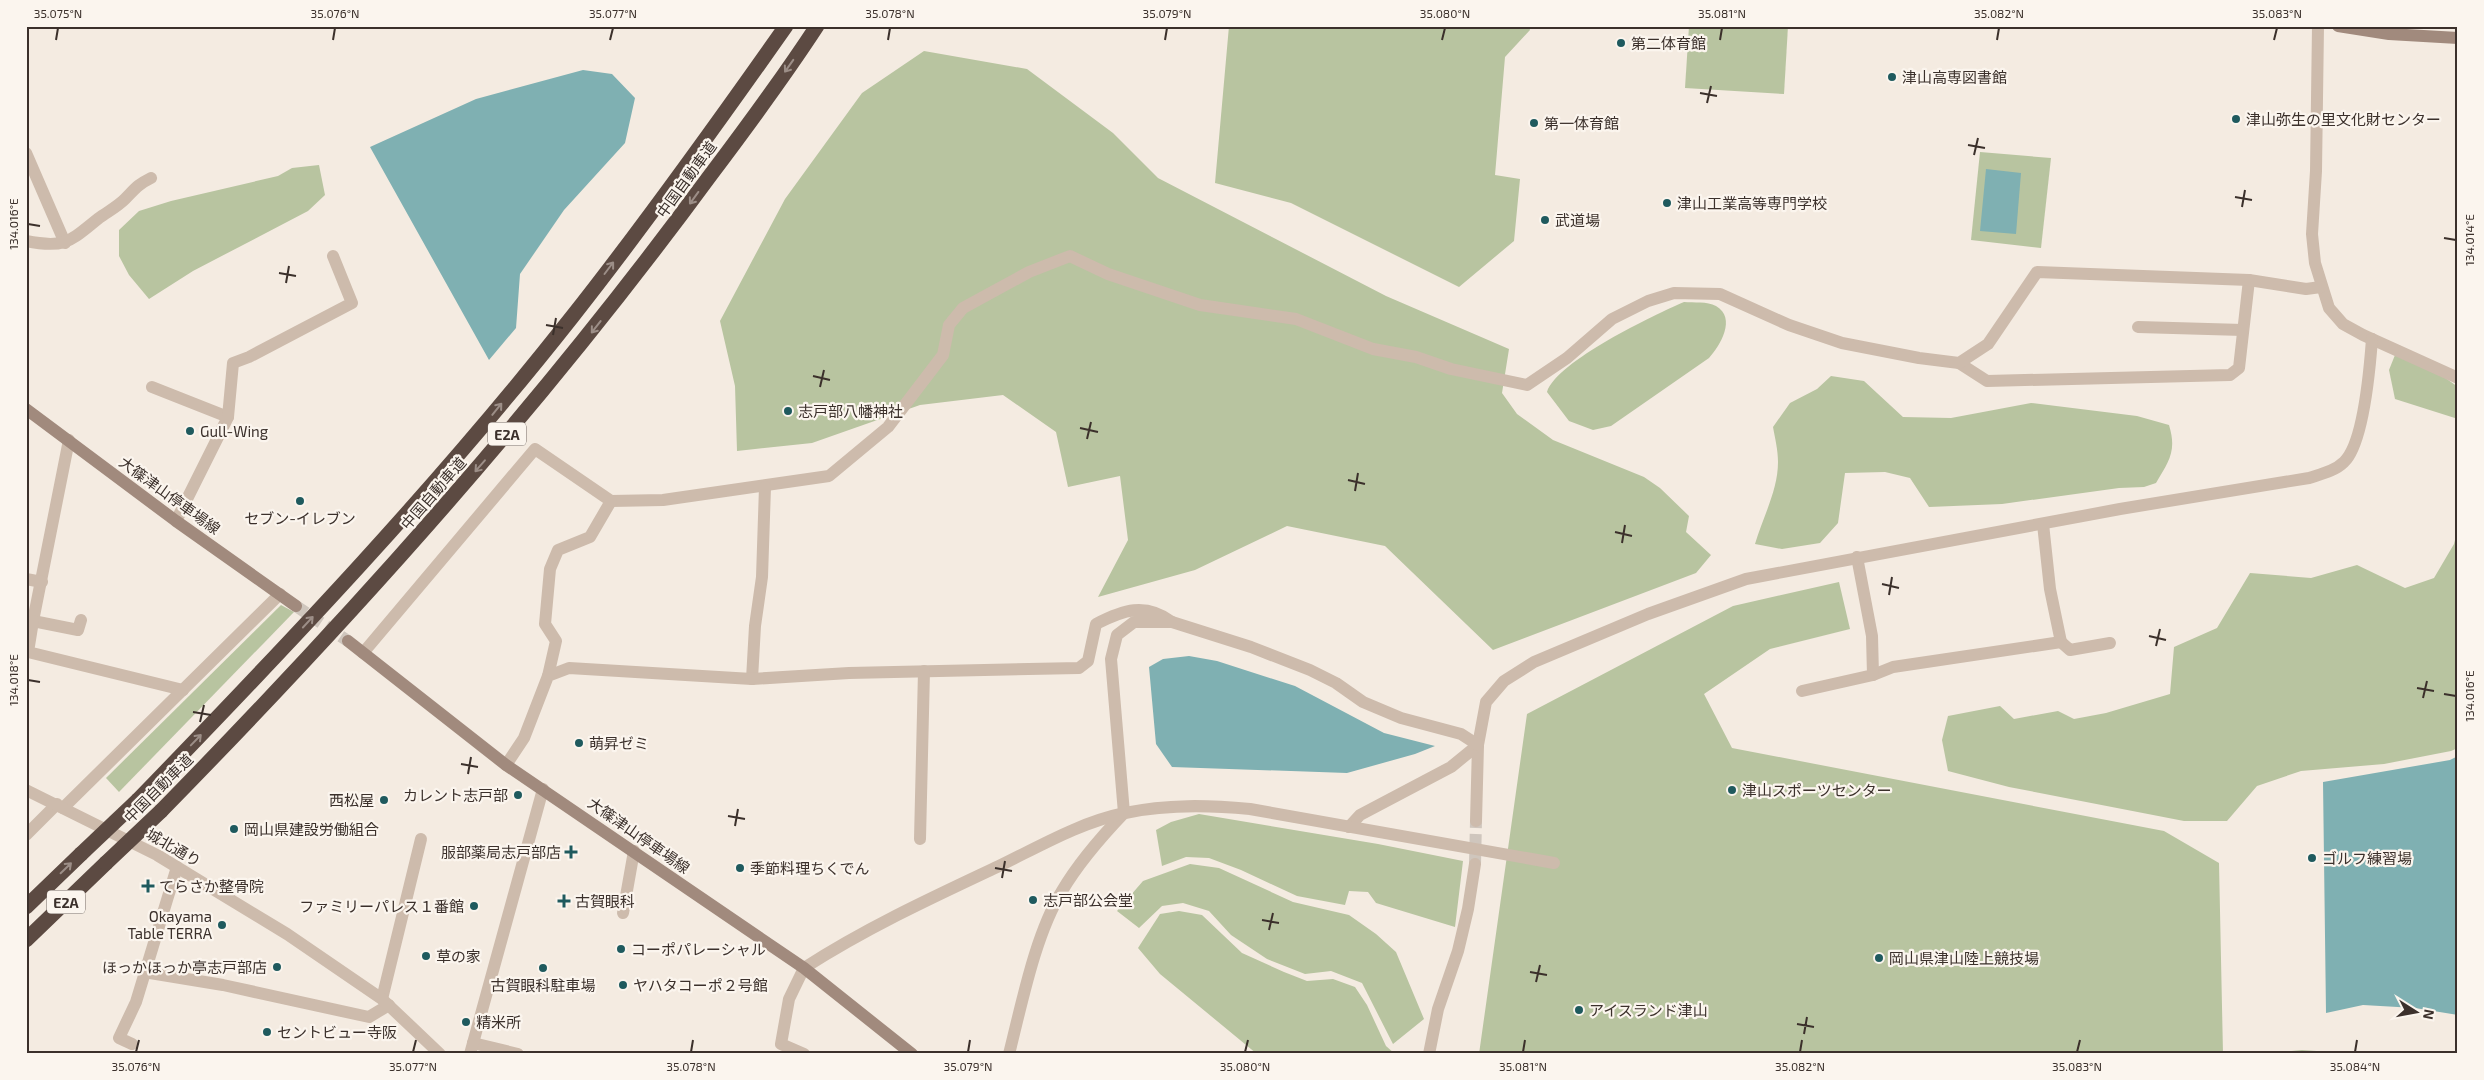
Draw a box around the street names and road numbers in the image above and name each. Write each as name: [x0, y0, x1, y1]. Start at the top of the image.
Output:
street label: 中国自動車道: [652, 137, 720, 221]
road number: E2A: [488, 422, 526, 446]
street label: 大篠津山停車場線: [116, 452, 224, 538]
street label: 中国自動車道: [397, 453, 469, 533]
street label: 中国自動車道: [120, 750, 196, 826]
street label: 大篠津山停車場線: [585, 793, 693, 877]
street label: 城北通り: [144, 824, 204, 870]
road number: E2A: [47, 890, 85, 914]

